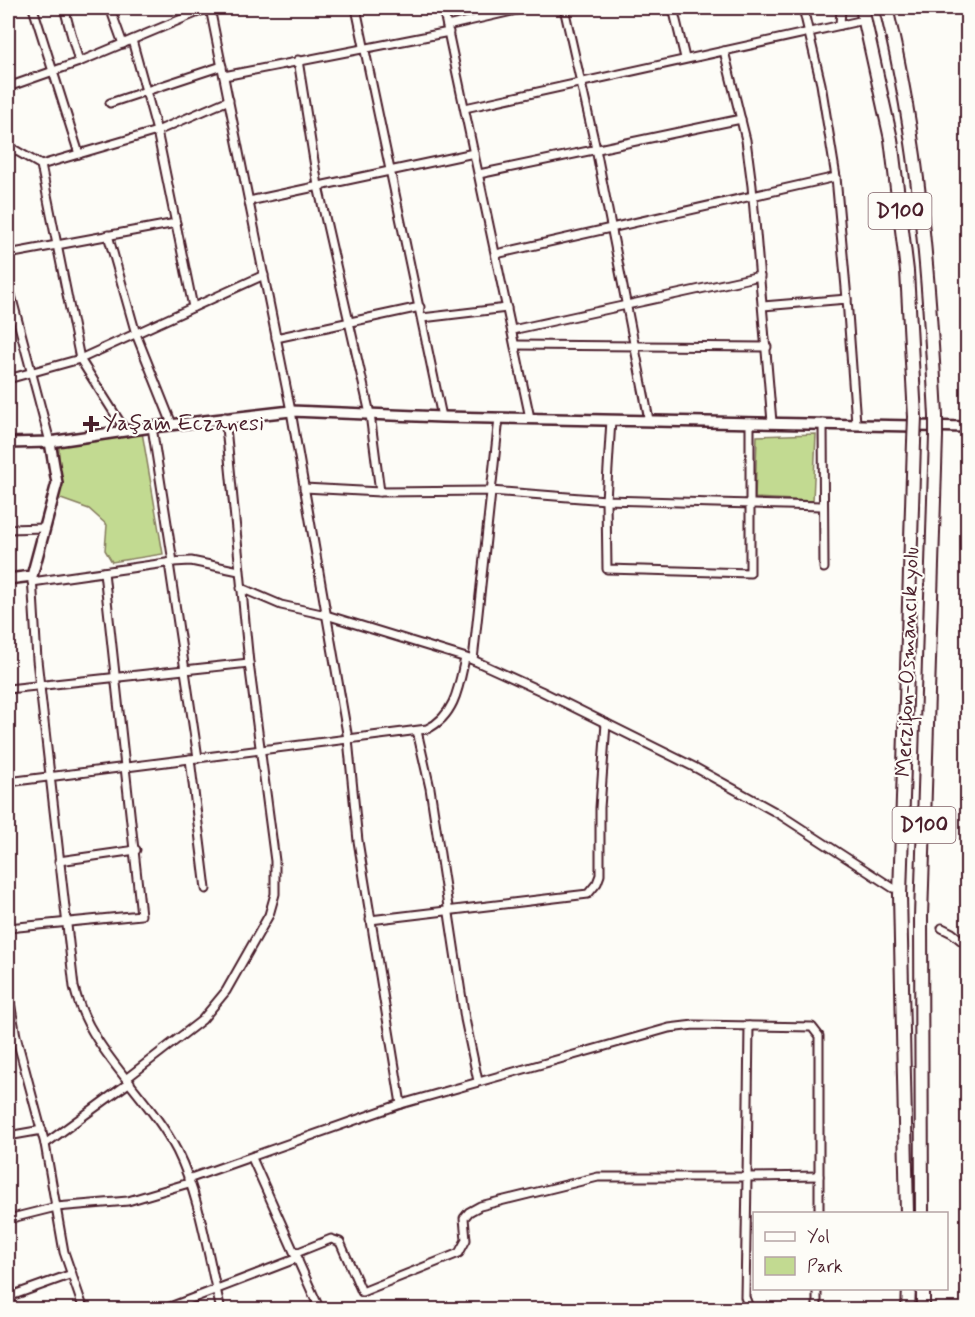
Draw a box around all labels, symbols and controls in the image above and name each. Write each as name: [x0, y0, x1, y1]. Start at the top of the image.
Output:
road number: D100: [868, 193, 932, 229]
place label: Yaşam Eczanesi: [103, 410, 264, 438]
marker: Yaşam Eczanesi: [84, 417, 98, 431]
street label: Merzifon-Osmancık yolu: [890, 546, 928, 778]
road number: D100: [892, 807, 956, 843]
legend: [753, 1212, 948, 1290]
text: Yol: [807, 1225, 830, 1249]
text: Park: [807, 1255, 843, 1279]

